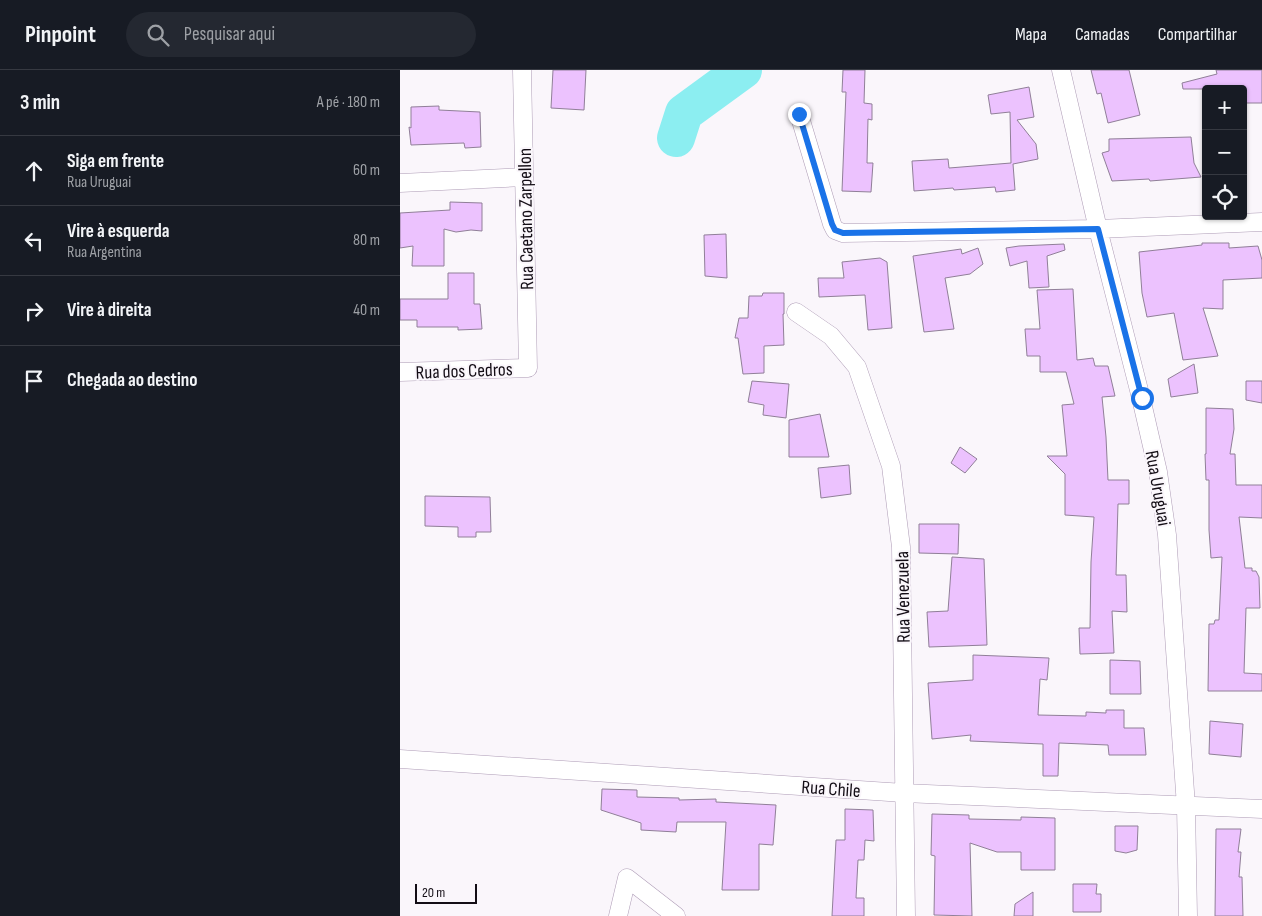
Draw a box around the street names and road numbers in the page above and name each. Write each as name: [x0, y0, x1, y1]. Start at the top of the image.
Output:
street label: Rua Caetano Zarpellon: [514, 148, 539, 290]
street label: Rua dos Cedros: [415, 358, 513, 385]
street label: Rua Uruguai: [1140, 449, 1175, 528]
street label: Rua Venezuela: [891, 551, 916, 643]
street label: Rua Chile: [801, 776, 861, 803]

